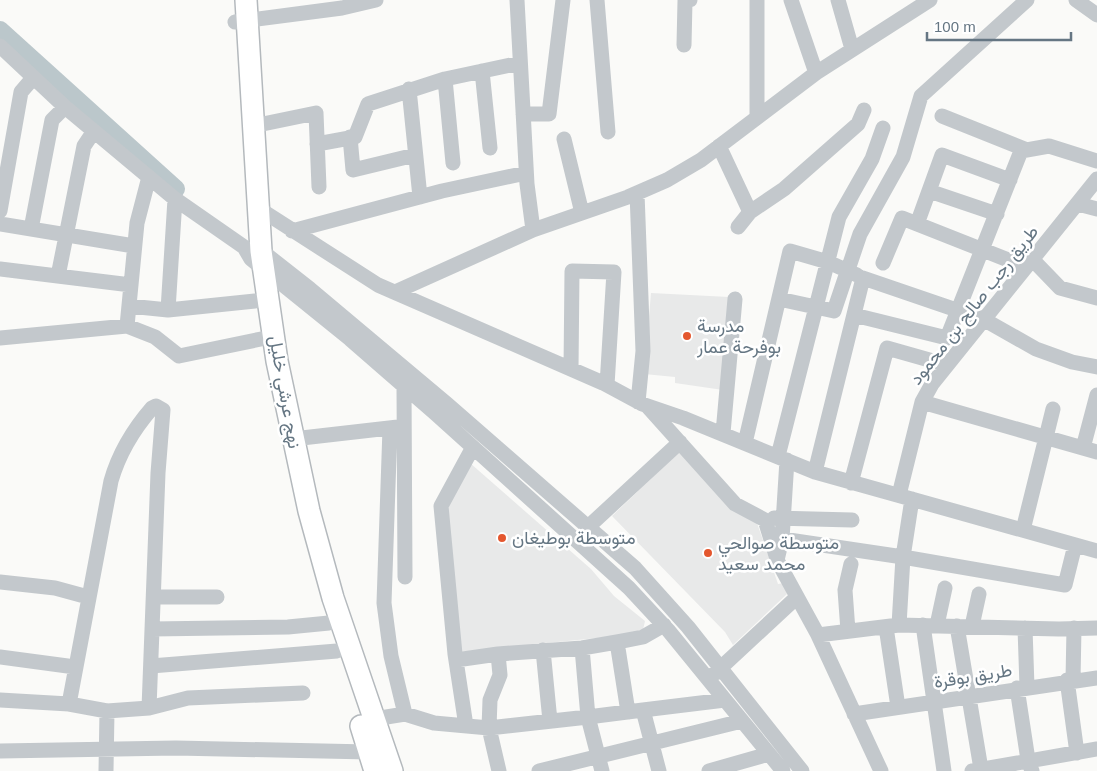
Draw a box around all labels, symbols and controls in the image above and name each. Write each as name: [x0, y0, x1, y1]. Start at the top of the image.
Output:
scale bar: [927, 10, 1071, 42]
text: 100 m: [934, 18, 976, 35]
street label: طريق رجب صالح بن محمود: [906, 222, 1044, 390]
place label: مدرسة بوفرحة عمار: [696, 316, 781, 358]
marker: مدرسة بوفرحة عمار: [681, 330, 693, 342]
street label: نهج عرشي خليل: [260, 334, 305, 451]
place label: متوسطة بوطيغان: [512, 528, 636, 549]
marker: متوسطة بوطيغان: [496, 532, 508, 544]
place label: متوسطة صوالحي محمد سعيد: [718, 533, 839, 574]
marker: متوسطة صوالحي محمد سعيد: [702, 547, 714, 559]
street label: طريق بوقرة: [933, 660, 1014, 693]

